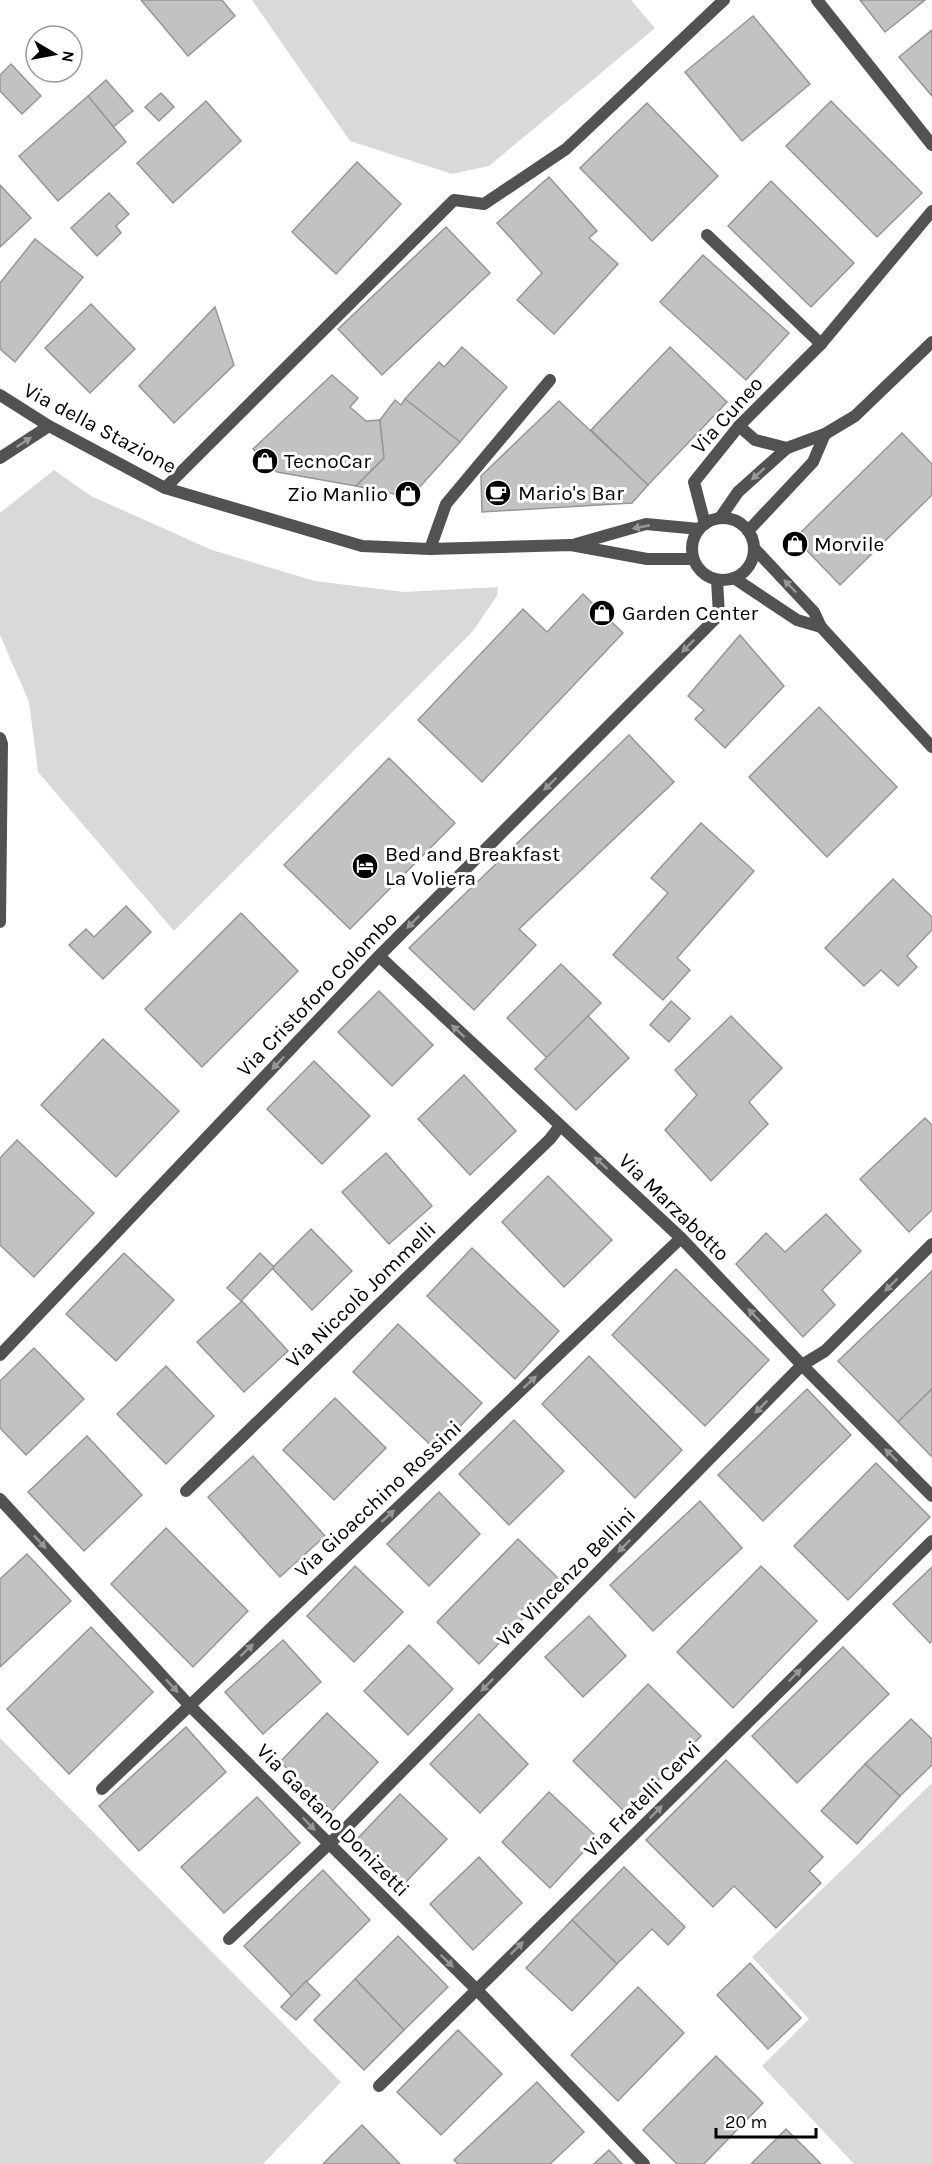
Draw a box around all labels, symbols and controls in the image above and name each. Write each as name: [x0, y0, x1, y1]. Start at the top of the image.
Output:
north arrow: [24, 24, 84, 84]
text: N: [58, 49, 79, 64]
street label: Via Cuneo: [686, 372, 768, 458]
street label: Via della Stazione: [20, 378, 180, 478]
one-way arrow: [16, 436, 32, 448]
shop icon: TecnoCar: [250, 446, 280, 476]
place label: TecnoCar: [284, 449, 371, 473]
one-way arrow: [751, 467, 766, 481]
cafe icon: Mario's Bar: [483, 478, 513, 508]
shop icon: Zio Manlio: [393, 479, 423, 509]
place label: Mario's Bar: [518, 481, 624, 505]
place label: Zio Manlio: [287, 482, 388, 506]
one-way arrow: [631, 523, 650, 532]
shop icon: Morvile: [780, 529, 810, 559]
place label: Morvile: [814, 532, 884, 556]
one-way arrow: [783, 580, 797, 594]
shop icon: Garden Center: [587, 598, 617, 628]
place label: Garden Center: [622, 601, 759, 625]
one-way arrow: [682, 639, 696, 653]
one-way arrow: [544, 777, 558, 791]
place label: Bed and Breakfast La Voliera: [385, 842, 560, 890]
hotel icon: Bed and Breakfast La Voliera: [350, 851, 380, 881]
street label: Via Cristoforo Colombo: [232, 907, 402, 1081]
one-way arrow: [406, 915, 420, 929]
one-way arrow: [451, 1025, 466, 1038]
one-way arrow: [271, 1055, 285, 1069]
street label: Via Marzabotto: [614, 1148, 734, 1266]
one-way arrow: [594, 1157, 608, 1171]
street label: Via Niccolò Jommelli: [281, 1217, 441, 1373]
one-way arrow: [884, 1278, 898, 1292]
one-way arrow: [748, 1309, 762, 1323]
one-way arrow: [522, 1375, 537, 1389]
one-way arrow: [755, 1400, 769, 1414]
street label: Via Gioacchino Rossini: [290, 1416, 466, 1582]
one-way arrow: [884, 1448, 898, 1462]
street label: Via Vincenzo Bellini: [491, 1502, 641, 1652]
one-way arrow: [381, 1509, 396, 1523]
one-way arrow: [32, 1535, 46, 1549]
one-way arrow: [618, 1538, 632, 1552]
one-way arrow: [239, 1643, 254, 1657]
one-way arrow: [788, 1668, 803, 1682]
one-way arrow: [481, 1677, 495, 1691]
one-way arrow: [164, 1678, 178, 1692]
street label: Via Fratelli Cervi: [579, 1736, 705, 1862]
street label: Via Gaetano Donizetti: [252, 1739, 414, 1901]
one-way arrow: [649, 1805, 663, 1819]
one-way arrow: [301, 1817, 315, 1831]
one-way arrow: [510, 1942, 524, 1956]
one-way arrow: [440, 1954, 454, 1968]
scale bar: [716, 2101, 816, 2139]
text: 20 m: [725, 2111, 767, 2133]

